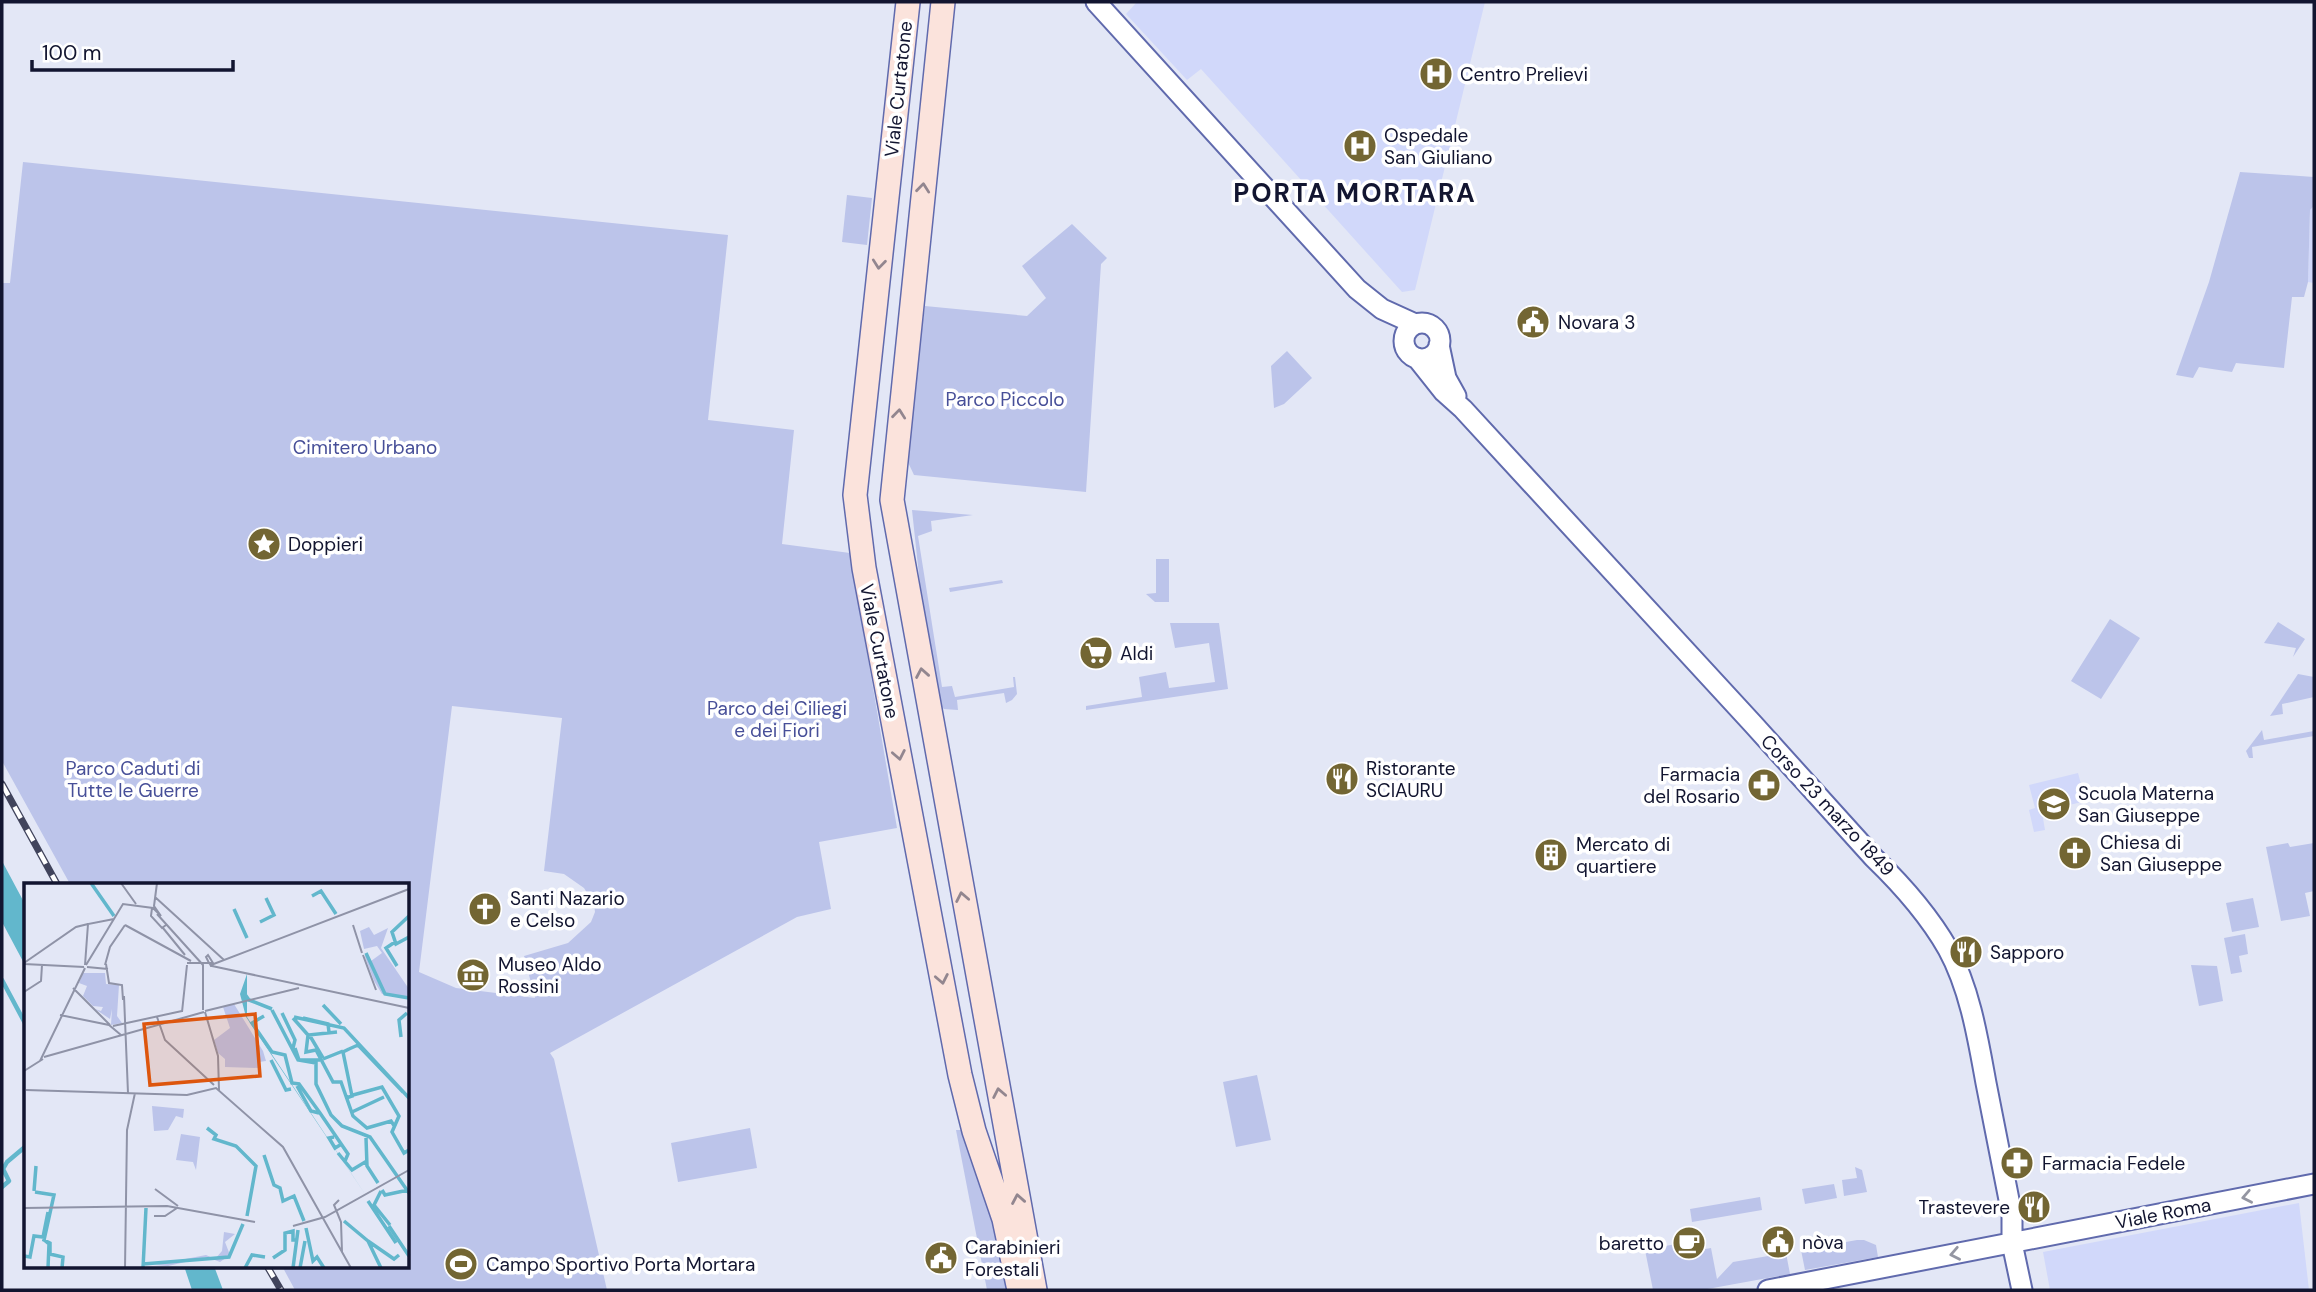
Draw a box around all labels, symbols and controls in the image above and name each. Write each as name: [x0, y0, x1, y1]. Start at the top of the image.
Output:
street label: Viale Curtatone: [879, 20, 918, 158]
scale bar: [32, 28, 233, 72]
text: 100 m: [42, 39, 102, 67]
hospital icon: Centro Prelievi: [1417, 55, 1455, 93]
place label: Centro Prelievi: [1460, 62, 1588, 87]
place label: Ospedale San Giuliano: [1384, 123, 1492, 170]
hospital icon: Ospedale San Giuliano: [1341, 127, 1379, 165]
district label: PORTA MORTARA: [1233, 176, 1477, 210]
one-way arrow: [916, 182, 931, 194]
one-way arrow: [872, 259, 887, 270]
public building icon: Novara 3: [1514, 303, 1552, 341]
place label: Novara 3: [1558, 310, 1635, 335]
park label: Parco Piccolo: [946, 387, 1064, 412]
one-way arrow: [891, 409, 906, 420]
park label: Cimitero Urbano: [293, 435, 437, 460]
place icon: Doppieri: [245, 525, 283, 563]
place label: Doppieri: [288, 532, 363, 557]
street label: Viale Curtatone: [854, 582, 905, 721]
supermarket icon: Aldi: [1077, 634, 1115, 672]
place label: Aldi: [1120, 641, 1153, 666]
one-way arrow: [915, 667, 930, 679]
park label: Parco dei Ciliegi e dei Fiori: [707, 696, 847, 743]
street label: Corso 23 marzo 1849: [1755, 729, 1900, 882]
one-way arrow: [891, 749, 906, 761]
park label: Parco Caduti di Tutte le Guerre: [65, 756, 201, 803]
place label: Ristorante SCIAURU: [1366, 756, 1456, 803]
restaurant icon: Ristorante SCIAURU: [1323, 760, 1361, 798]
place label: Farmacia del Rosario: [1643, 762, 1740, 809]
pharmacy icon: Farmacia del Rosario: [1745, 766, 1783, 804]
place label: Scuola Materna San Giuseppe: [2078, 781, 2214, 828]
school or university icon: Scuola Materna San Giuseppe: [2035, 785, 2073, 823]
place label: Chiesa di San Giuseppe: [2100, 830, 2222, 877]
place label: Mercato di quartiere: [1576, 832, 1670, 879]
church icon: Chiesa di San Giuseppe: [2056, 834, 2094, 872]
building icon: Mercato di quartiere: [1532, 836, 1570, 874]
inset map: [24, 883, 410, 1268]
place label: Santi Nazario e Celso: [510, 886, 625, 933]
church icon: Santi Nazario e Celso: [466, 890, 504, 928]
one-way arrow: [956, 891, 971, 903]
restaurant icon: Sapporo: [1947, 933, 1985, 971]
place label: Sapporo: [1990, 940, 2064, 965]
place label: Museo Aldo Rossini: [498, 952, 602, 999]
museum icon: Museo Aldo Rossini: [454, 956, 492, 994]
one-way arrow: [934, 973, 949, 985]
one-way arrow: [992, 1087, 1007, 1099]
pharmacy icon: Farmacia Fedele: [1998, 1144, 2036, 1182]
place label: Farmacia Fedele: [2042, 1151, 2185, 1176]
restaurant icon: Trastevere: [2015, 1188, 2053, 1226]
one-way arrow: [2241, 1189, 2253, 1204]
street label: Viale Roma: [2113, 1192, 2213, 1235]
one-way arrow: [1012, 1193, 1027, 1205]
place label: Trastevere: [1919, 1195, 2010, 1220]
public building icon: nòva: [1759, 1223, 1797, 1261]
cafe icon: baretto: [1670, 1224, 1708, 1262]
place label: nòva: [1802, 1230, 1844, 1255]
place label: baretto: [1599, 1231, 1664, 1256]
place label: Carabinieri Forestali: [965, 1235, 1061, 1282]
public building icon: Carabinieri Forestali: [922, 1239, 960, 1277]
sports icon: Campo Sportivo Porta Mortara: [442, 1245, 480, 1283]
one-way arrow: [1949, 1246, 1960, 1261]
place label: Campo Sportivo Porta Mortara: [486, 1252, 755, 1277]

